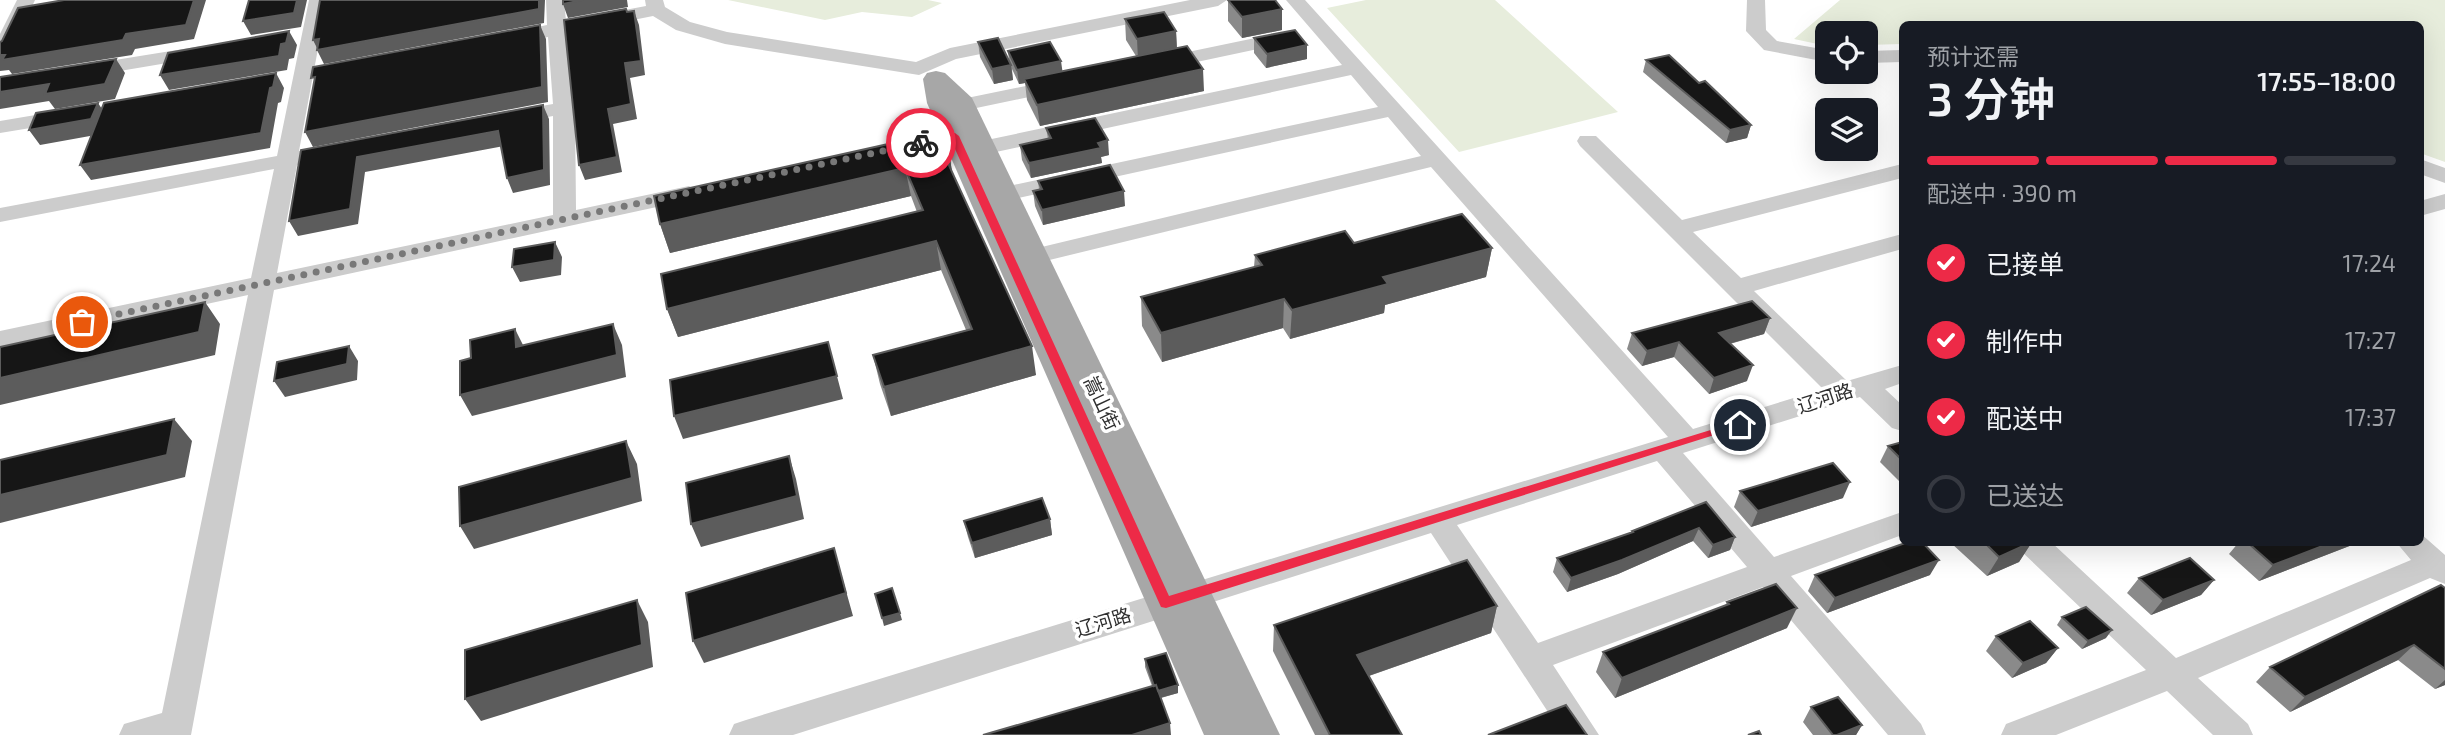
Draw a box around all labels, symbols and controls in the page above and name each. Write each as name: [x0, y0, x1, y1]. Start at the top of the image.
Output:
map controls: [1815, 21, 1878, 161]
button: locate: [1815, 21, 1878, 84]
text: 预计还需: [1927, 42, 2019, 70]
text: 17:55–18:00: [2257, 65, 2396, 96]
text: 3 分钟: [1927, 70, 2055, 125]
button: layers: [1815, 98, 1878, 161]
courier: [886, 108, 956, 178]
icon: bike: [902, 124, 940, 162]
text: 配送中 · 390 m: [1927, 179, 2077, 207]
icon: check: [1927, 244, 1965, 282]
text: 已接单: [1986, 248, 2064, 279]
text: 17:24: [2343, 249, 2396, 277]
pin: [52, 292, 112, 352]
icon: bag: [63, 303, 101, 341]
icon: check: [1927, 321, 1965, 359]
text: 制作中: [1986, 325, 2064, 356]
text: 17:27: [2345, 326, 2396, 354]
street label: 嵩山街: [1080, 372, 1125, 433]
street label: 辽河路: [1794, 378, 1856, 417]
pin: [1710, 395, 1770, 455]
icon: check: [1927, 398, 1965, 436]
text: 配送中: [1986, 402, 2064, 433]
text: 17:37: [2345, 403, 2396, 431]
icon: home: [1721, 406, 1759, 444]
text: 已送达: [1986, 479, 2064, 510]
street label: 辽河路: [1072, 602, 1133, 641]

